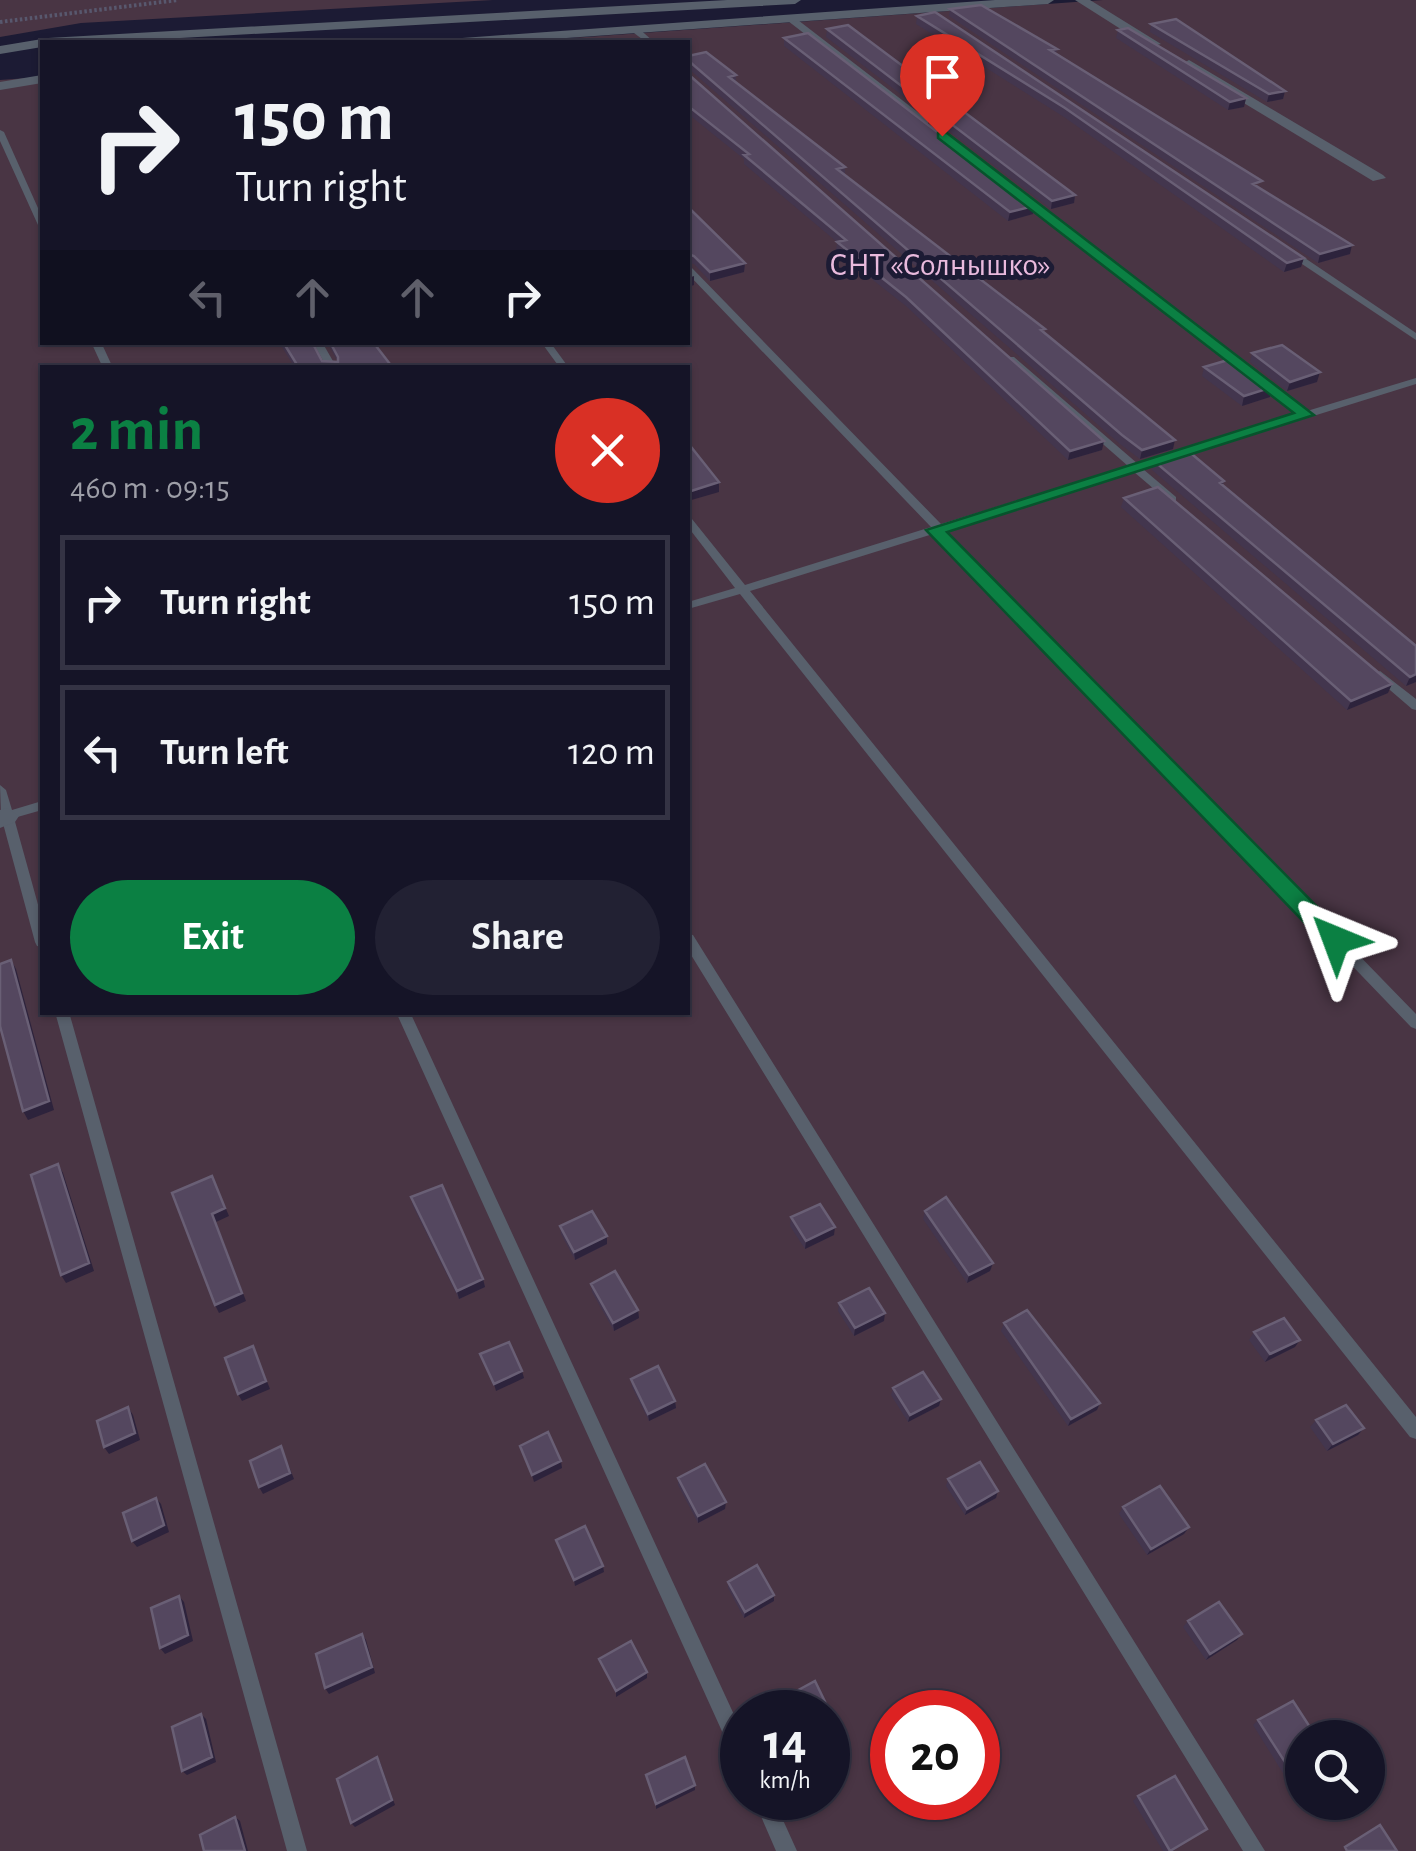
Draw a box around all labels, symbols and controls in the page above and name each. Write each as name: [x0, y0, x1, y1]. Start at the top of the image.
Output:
pin: [900, 34, 985, 137]
icon: arrive: [915, 49, 970, 104]
icon: right: [70, 80, 200, 210]
text: 150 m: [235, 83, 394, 153]
text: Turn right: [235, 165, 407, 210]
park label: СНТ «Солнышко»: [829, 249, 1051, 281]
icon: left: [180, 270, 235, 325]
icon: ahead: [285, 270, 340, 325]
icon: ahead: [390, 270, 445, 325]
icon: right: [495, 270, 550, 325]
button: close: [555, 398, 660, 503]
text: 2 min: [70, 401, 203, 461]
text: 460 m · 09:15: [70, 472, 230, 504]
icon: right: [75, 575, 130, 630]
text: Turn right: [160, 584, 310, 622]
text: 150 m: [569, 584, 655, 622]
icon: left: [75, 725, 130, 780]
text: Turn left: [160, 734, 288, 772]
text: 120 m: [568, 734, 655, 772]
button: Exit: [70, 880, 355, 995]
button: Share: [375, 880, 660, 995]
position arrow: [1284, 888, 1388, 992]
speed limit sign: 20: [870, 1690, 1000, 1820]
text: 14: [763, 1718, 807, 1768]
map controls: [1285, 1720, 1385, 1820]
button: search: [1285, 1720, 1385, 1820]
text: km/h: [759, 1768, 811, 1793]

